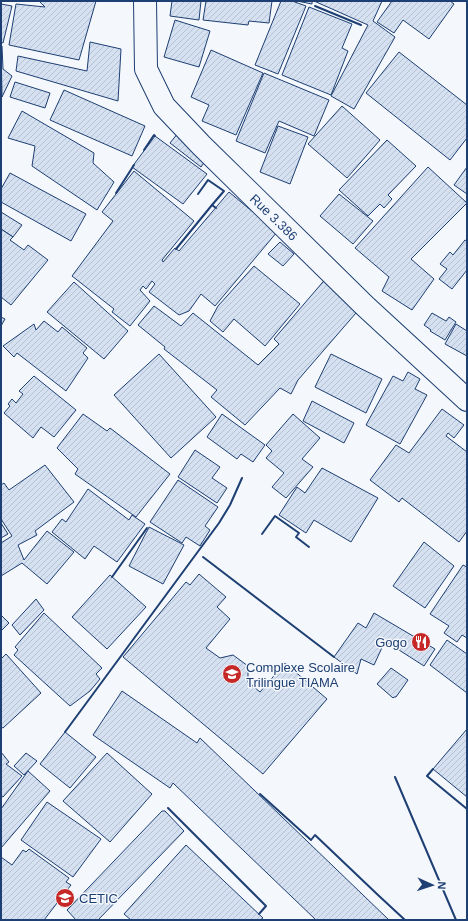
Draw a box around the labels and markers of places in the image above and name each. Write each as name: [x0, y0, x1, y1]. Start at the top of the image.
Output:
restaurant icon: Gogo: [410, 631, 432, 653]
place label: Gogo: [375, 635, 407, 650]
place label: Complexe Scolaire Trilingue TIAMA: [246, 660, 355, 690]
school or university icon: Complexe Scolaire Trilingue TIAMA: [221, 663, 243, 685]
school or university icon: CETIC: [54, 887, 76, 909]
place label: CETIC: [79, 891, 118, 906]

